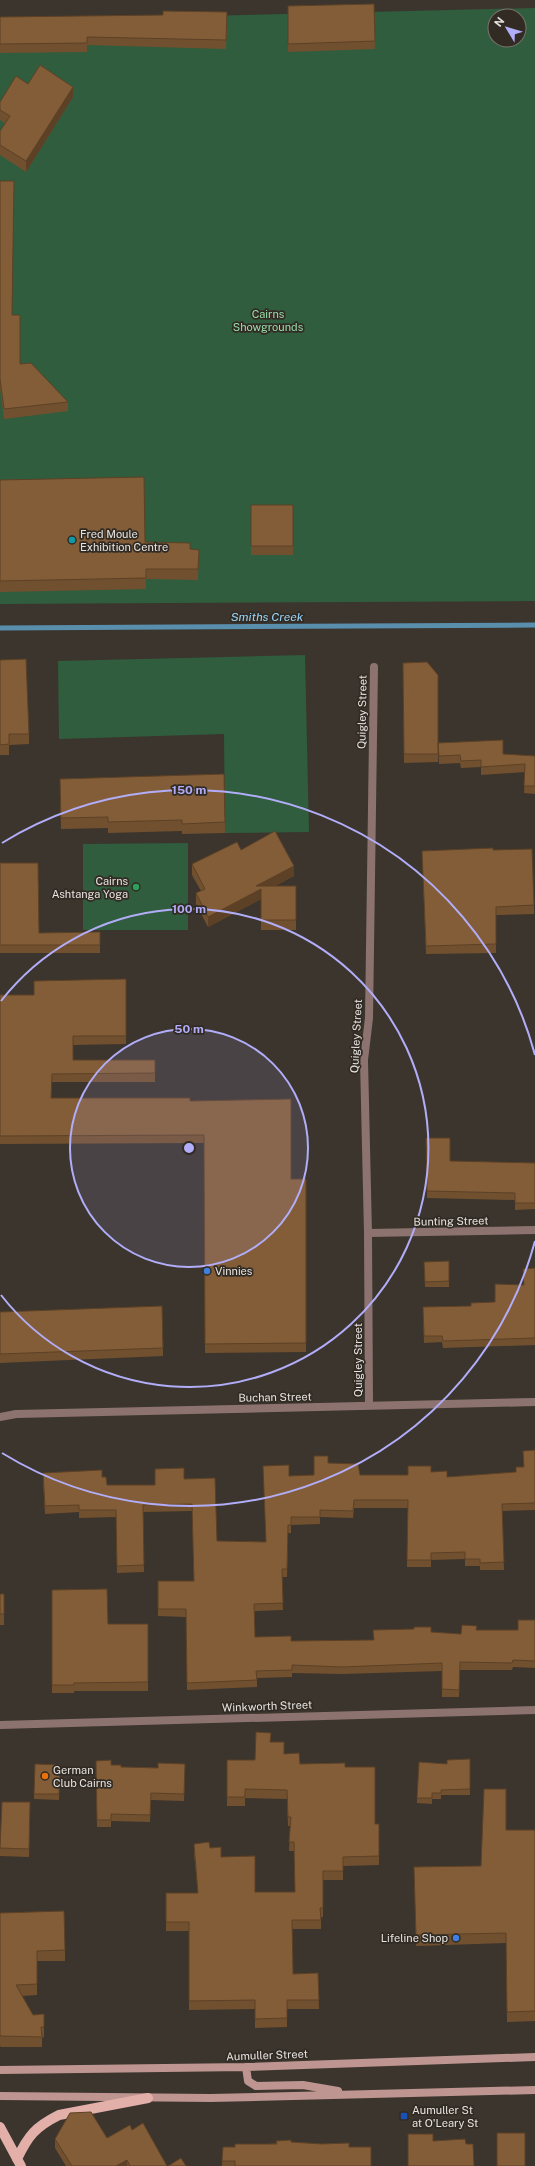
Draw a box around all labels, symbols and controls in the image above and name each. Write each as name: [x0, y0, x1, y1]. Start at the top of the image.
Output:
north arrow: [487, 8, 527, 48]
text: N: [492, 15, 506, 29]
park label: Cairns Showgrounds: [233, 308, 304, 333]
place label: Fred Moule Exhibition Centre: [80, 528, 168, 553]
marker: Fred Moule Exhibition Centre: [67, 535, 77, 545]
water label: Smiths Creek: [231, 610, 304, 624]
street label: Quigley Street: [355, 675, 369, 749]
text: 150 m: [172, 783, 206, 797]
place label: Cairns Ashtanga Yoga: [52, 875, 128, 900]
marker: Cairns Ashtanga Yoga: [131, 882, 141, 892]
text: 100 m: [172, 902, 206, 916]
street label: Quigley Street: [348, 999, 364, 1073]
text: 50 m: [174, 1022, 204, 1036]
centre of rings: [182, 1141, 196, 1155]
street label: Bunting Street: [413, 1214, 489, 1228]
place label: Vinnies: [215, 1265, 253, 1277]
marker: Vinnies: [202, 1266, 212, 1276]
street label: Quigley Street: [352, 1323, 364, 1397]
street label: Buchan Street: [238, 1390, 312, 1404]
street label: Winkworth Street: [222, 1698, 312, 1714]
place label: German Club Cairns: [53, 1764, 112, 1789]
marker: German Club Cairns: [40, 1771, 50, 1781]
place label: Lifeline Shop: [381, 1932, 448, 1944]
marker: Lifeline Shop: [451, 1933, 461, 1943]
street label: Aumuller Street: [226, 2048, 308, 2062]
place label: Aumuller St at O'Leary St: [412, 2104, 478, 2129]
marker: Aumuller St at O'Leary St: [399, 2111, 409, 2121]

